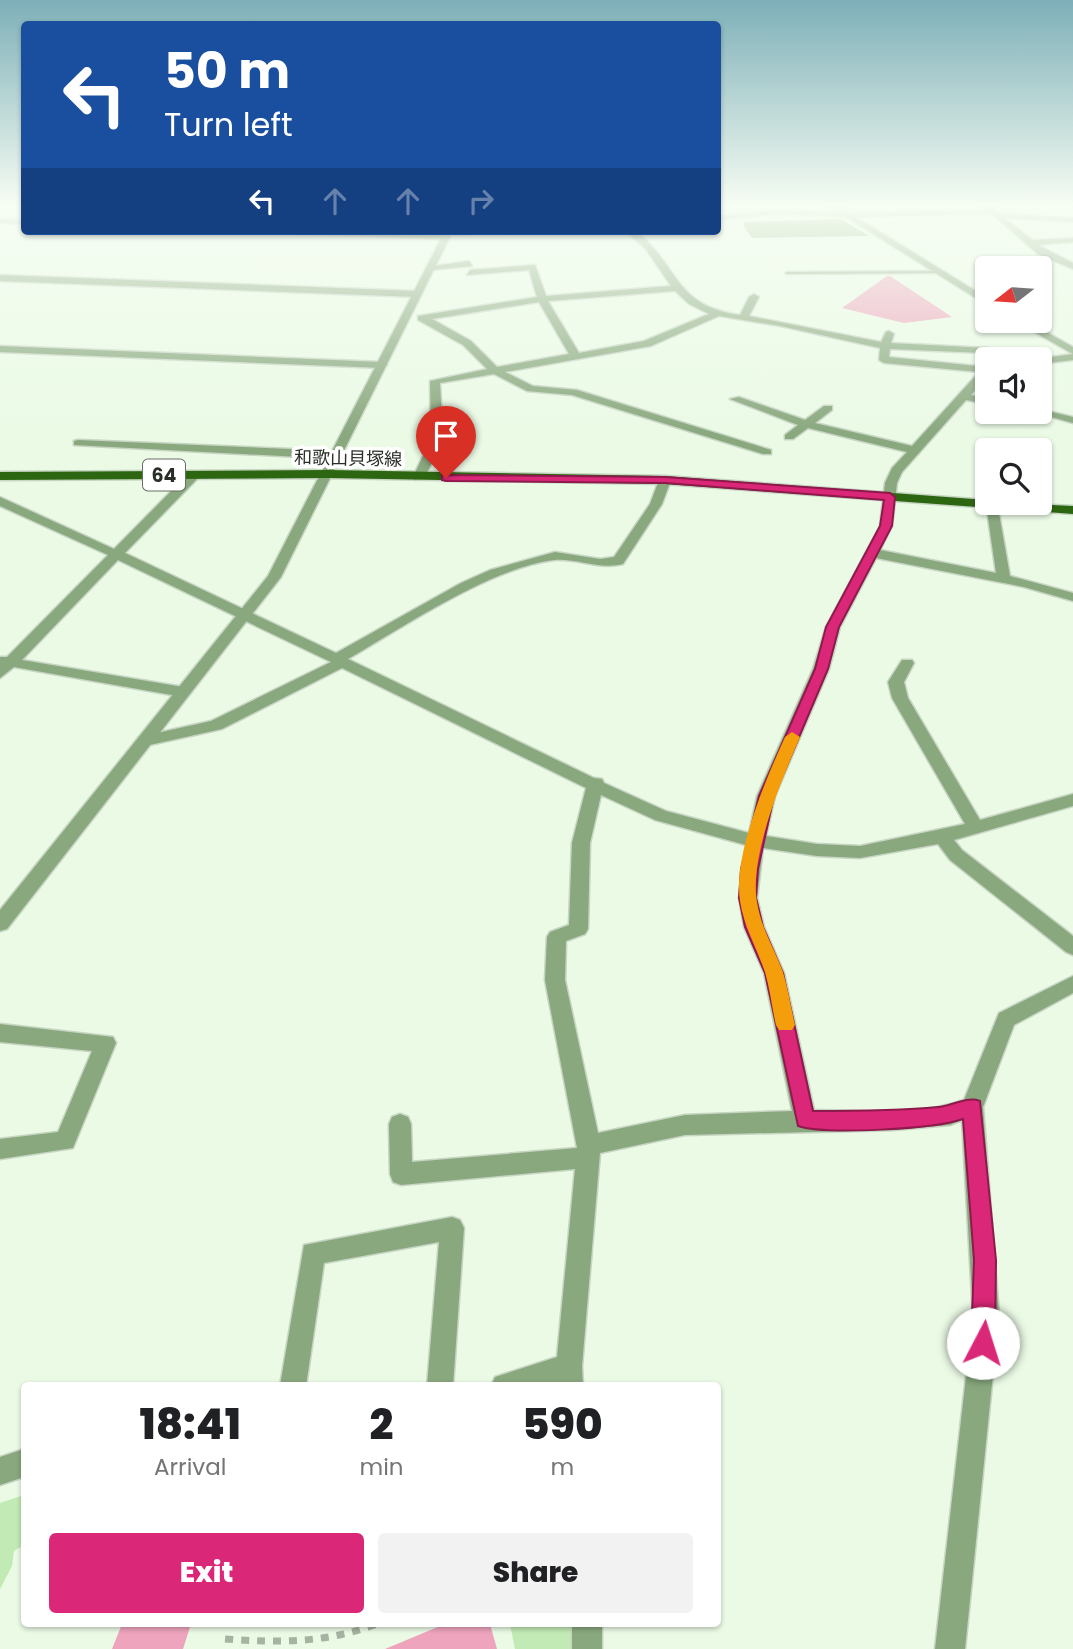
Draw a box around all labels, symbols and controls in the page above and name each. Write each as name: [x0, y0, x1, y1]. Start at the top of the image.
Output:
text: 50 m: [164, 37, 290, 105]
icon: left: [49, 49, 140, 140]
text: Turn left: [164, 102, 293, 147]
icon: left: [243, 182, 281, 220]
icon: ahead: [316, 182, 354, 220]
icon: ahead: [389, 182, 427, 220]
icon: right: [462, 182, 500, 220]
north arrow: [975, 256, 1052, 332]
map controls: [975, 256, 1052, 515]
button: sound: [975, 347, 1052, 424]
pin: [416, 406, 476, 478]
icon: arrive: [427, 417, 465, 455]
button: search: [975, 438, 1052, 515]
street label: 和歌山貝塚線: [294, 445, 402, 471]
road number: 64: [143, 460, 185, 490]
position arrow: [946, 1306, 1020, 1380]
text: 18:41: [139, 1395, 241, 1454]
text: 2: [370, 1395, 393, 1454]
text: 590: [522, 1395, 603, 1454]
text: Arrival: [154, 1451, 226, 1483]
text: min: [359, 1451, 404, 1483]
text: m: [550, 1451, 574, 1483]
button: Exit: [49, 1533, 364, 1613]
button: Share: [378, 1533, 693, 1613]

